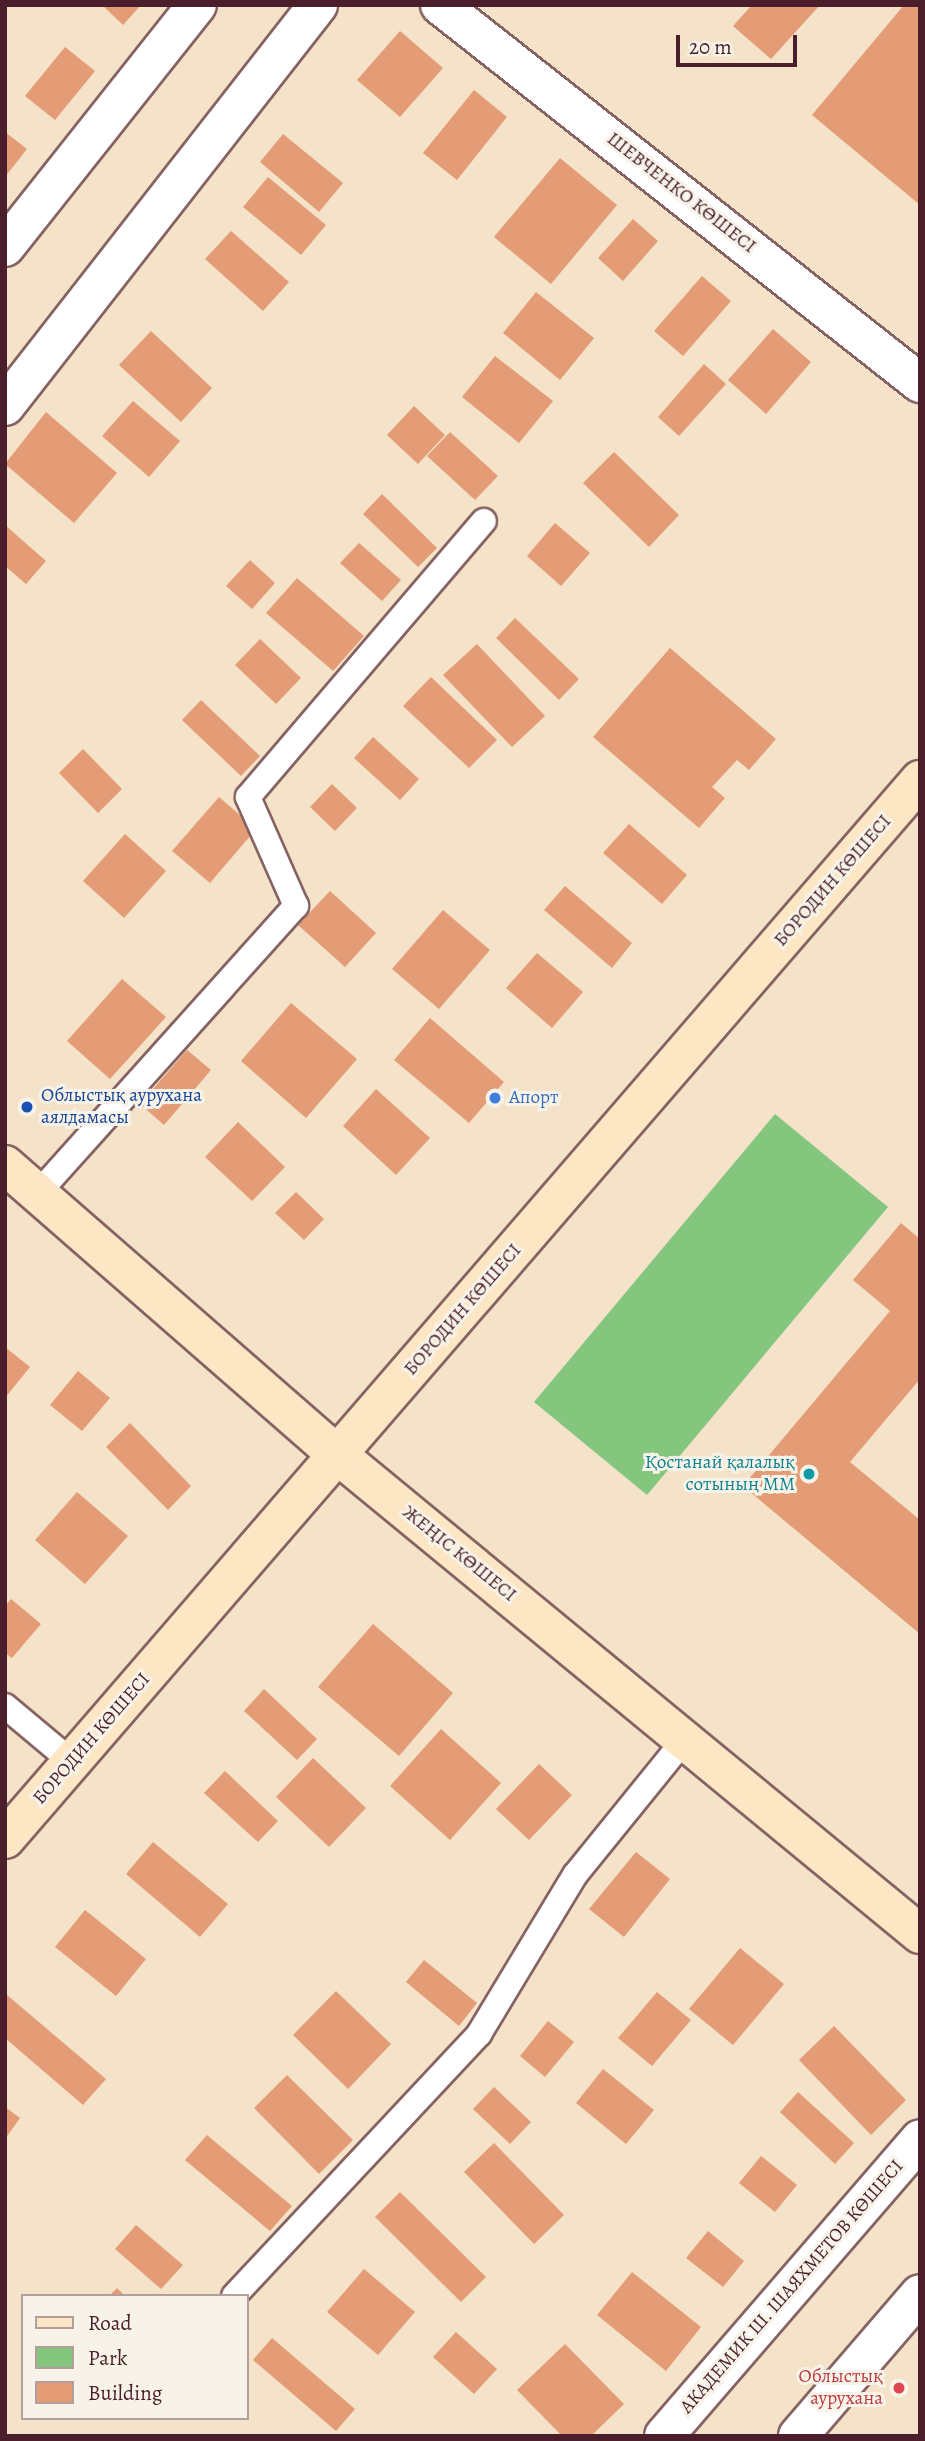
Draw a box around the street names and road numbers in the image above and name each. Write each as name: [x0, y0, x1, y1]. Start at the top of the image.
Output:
street label: ШЕВЧЕНКО КӨШЕСІ: [602, 128, 760, 258]
street label: БОРОДИН КӨШЕСІ: [770, 811, 896, 951]
street label: БОРОДИН КӨШЕСІ: [400, 1240, 526, 1380]
street label: ЖЕҢІС КӨШЕСІ: [397, 1501, 521, 1607]
street label: БОРОДИН КӨШЕСІ: [29, 1669, 155, 1809]
street label: АКАДЕМИК Ш. ШАЯХМЕТОВ КӨШЕСІ: [675, 2155, 909, 2419]

